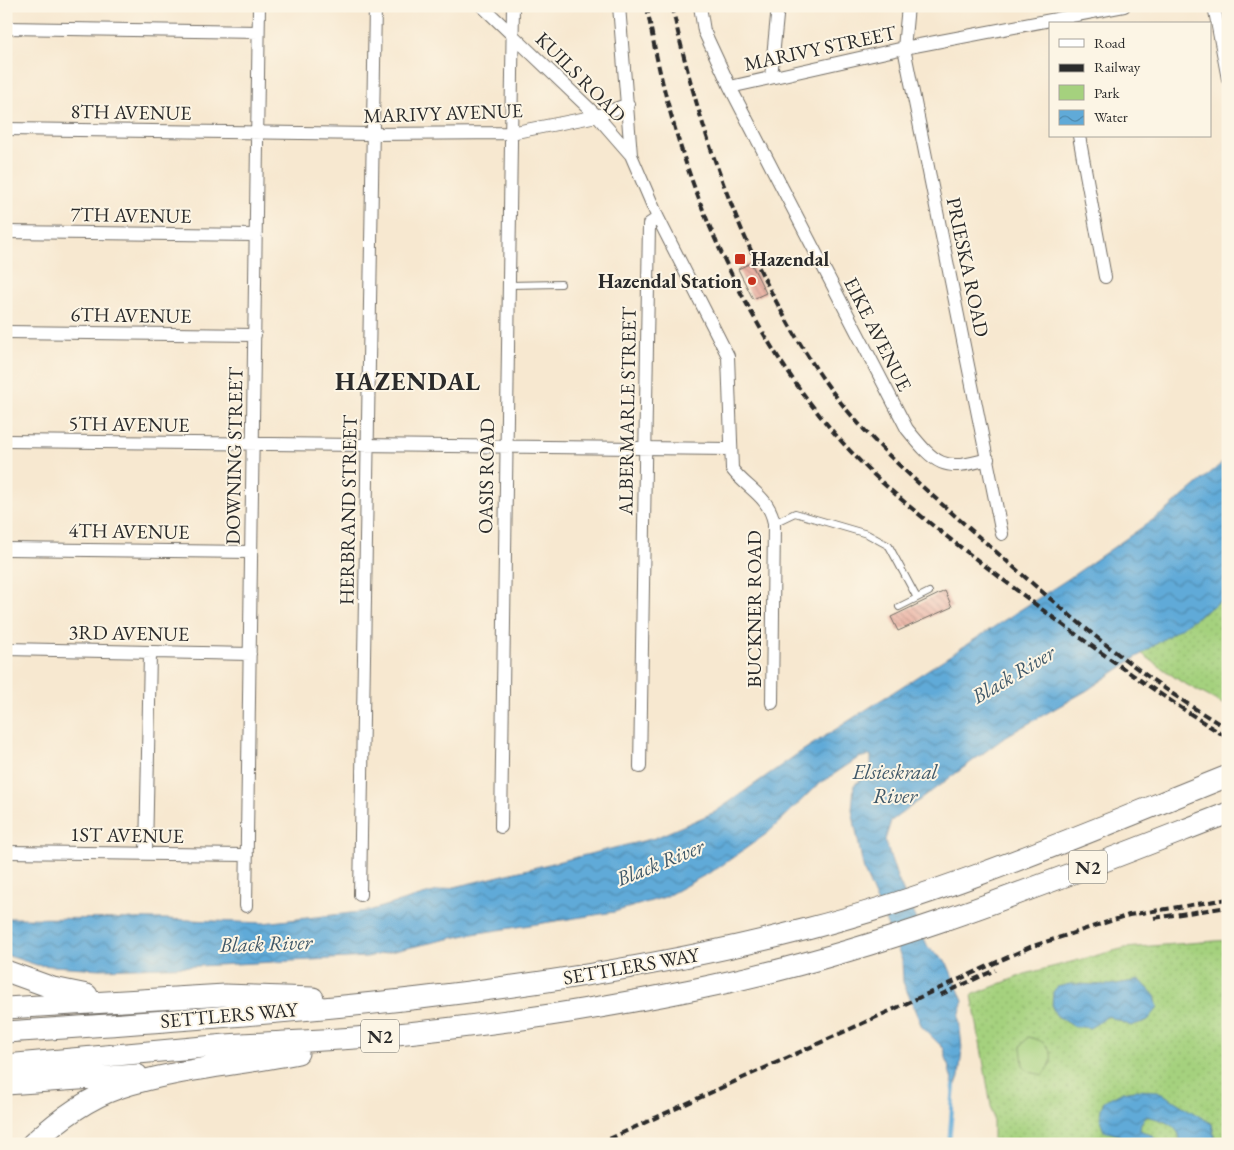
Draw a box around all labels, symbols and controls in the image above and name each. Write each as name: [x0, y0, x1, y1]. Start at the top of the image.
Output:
street label: MARIVY STREET: [742, 19, 899, 77]
legend: [1049, 22, 1212, 138]
street label: KUILS ROAD: [530, 26, 632, 128]
text: Road: [1094, 33, 1126, 52]
text: Railway: [1094, 57, 1141, 76]
text: Park: [1094, 83, 1121, 102]
street label: MARIVY AVENUE: [363, 97, 523, 129]
street label: 8TH AVENUE: [70, 98, 192, 126]
text: Water: [1094, 107, 1128, 126]
street label: PRIESKA ROAD: [941, 195, 995, 339]
street label: 7TH AVENUE: [70, 201, 192, 229]
place label: Hazendal: [751, 246, 830, 272]
marker: Hazendal: [733, 252, 747, 266]
place label: Hazendal Station: [598, 268, 742, 294]
street label: EIKE AVENUE: [838, 273, 918, 395]
marker: Hazendal Station: [746, 275, 758, 287]
street label: 6TH AVENUE: [70, 301, 192, 329]
street label: ALBERMARLE STREET: [612, 306, 642, 517]
district label: HAZENDAL: [335, 365, 481, 397]
street label: DOWNING STREET: [219, 366, 249, 545]
street label: 5TH AVENUE: [68, 410, 190, 438]
street label: HERBRAND STREET: [333, 414, 363, 605]
street label: OASIS ROAD: [472, 418, 500, 534]
street label: 4TH AVENUE: [68, 517, 190, 545]
street label: BUCKNER ROAD: [741, 530, 767, 688]
street label: 3RD AVENUE: [68, 619, 190, 647]
water label: Black River: [966, 638, 1061, 710]
water label: Elsieskraal River: [851, 758, 939, 809]
street label: 1ST AVENUE: [70, 821, 184, 849]
water label: Black River: [611, 832, 709, 892]
road number: N2: [1069, 850, 1107, 884]
water label: Black River: [218, 928, 314, 958]
street label: SETTLERS WAY: [561, 941, 702, 991]
street label: SETTLERS WAY: [159, 996, 300, 1034]
road number: N2: [361, 1019, 399, 1052]

